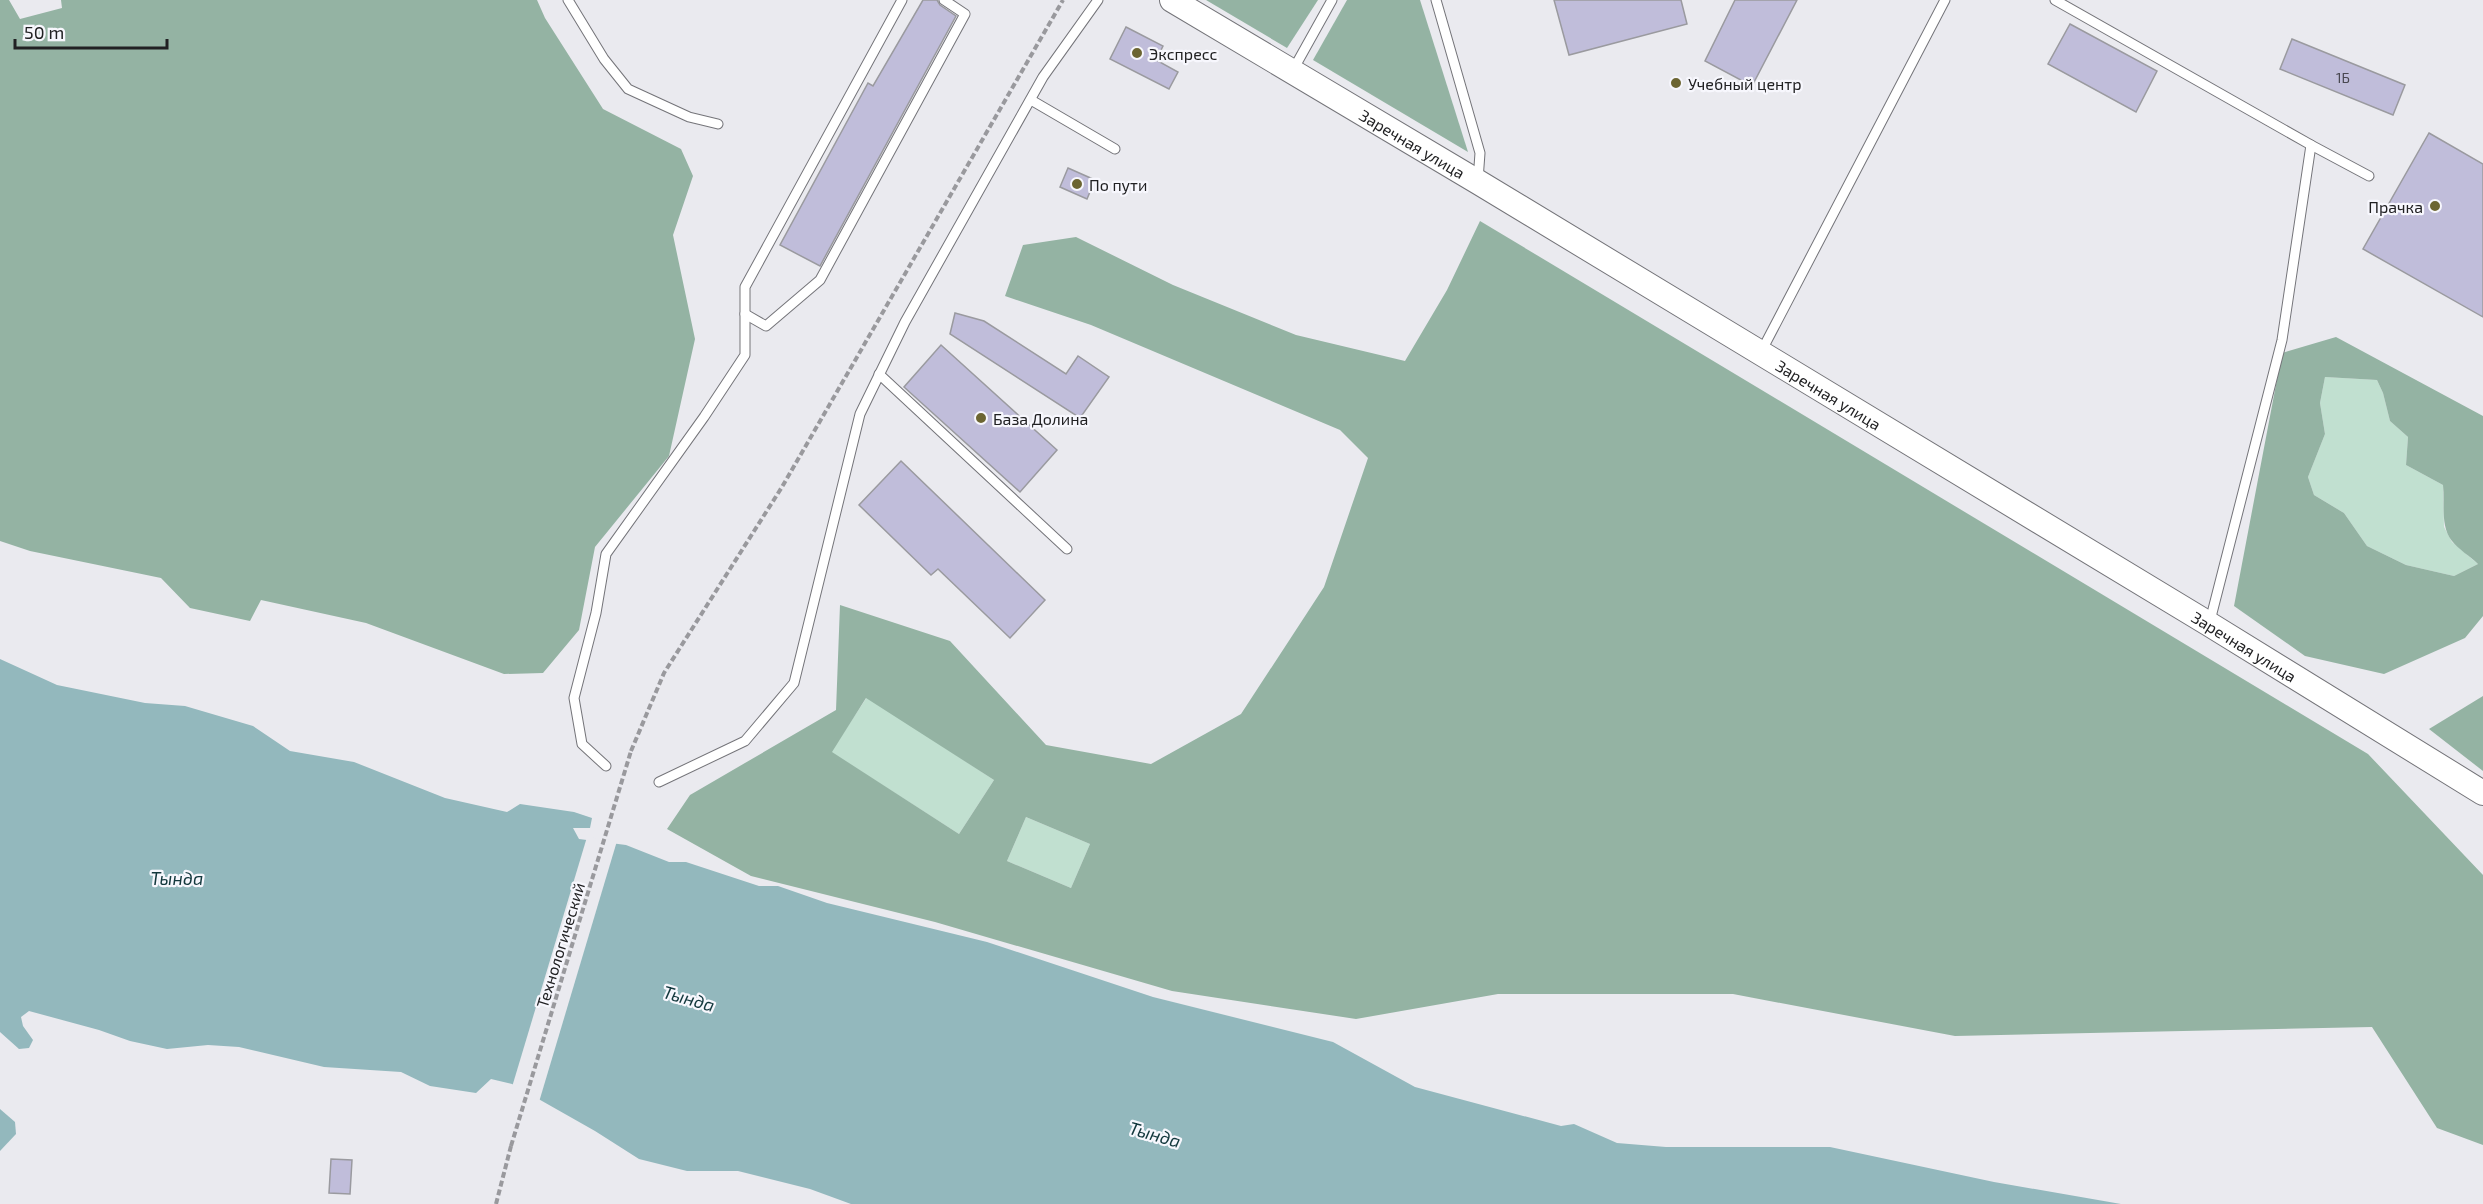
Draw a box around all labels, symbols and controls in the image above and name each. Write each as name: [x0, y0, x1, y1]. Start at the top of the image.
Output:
scale bar: [15, 12, 166, 50]
text: 50 m: [24, 21, 64, 43]
place label: Экспресс: [1149, 44, 1218, 63]
marker: Экспресс: [1130, 46, 1144, 60]
house number: 1Б: [2336, 69, 2350, 86]
place label: Учебный центр: [1688, 74, 1802, 93]
marker: Учебный центр: [1669, 76, 1683, 90]
street label: Заречная улица: [1357, 104, 1469, 182]
place label: По пути: [1089, 175, 1147, 195]
marker: По пути: [1070, 177, 1084, 191]
place label: Прачка: [2368, 197, 2423, 216]
marker: Прачка: [2428, 199, 2442, 213]
street label: Заречная улица: [1773, 355, 1885, 433]
place label: База Долина: [993, 409, 1088, 428]
marker: База Долина: [974, 411, 988, 425]
street label: Заречная улица: [2189, 607, 2300, 685]
water label: Тында: [151, 867, 203, 889]
street label: Технологический: [532, 880, 588, 1010]
water label: Тында: [661, 980, 717, 1016]
water label: Тында: [1127, 1116, 1183, 1152]

